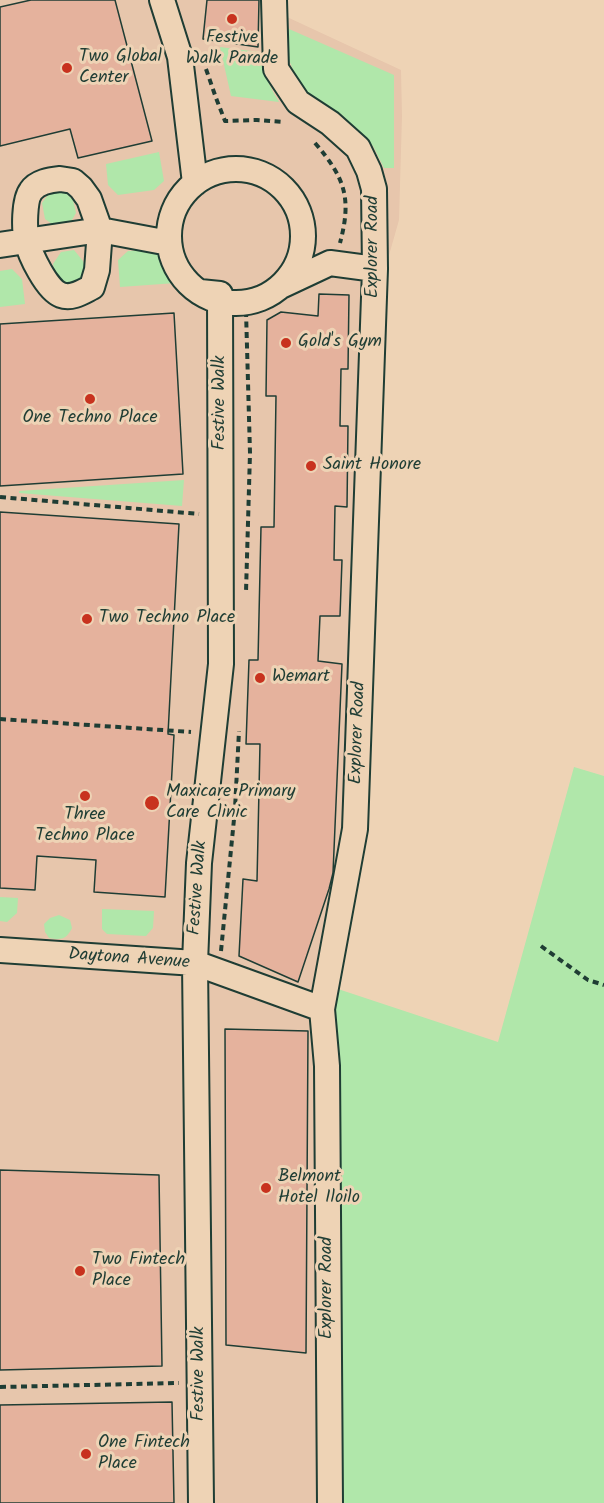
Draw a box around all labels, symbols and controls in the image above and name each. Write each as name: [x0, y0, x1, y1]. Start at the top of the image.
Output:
marker: Festive Walk Parade: [225, 12, 239, 26]
place label: Festive Walk Parade: [186, 28, 278, 70]
place label: Two Global Center: [79, 47, 162, 90]
marker: Two Global Center: [60, 61, 74, 75]
street label: Explorer Road: [363, 196, 385, 298]
place label: Gold's Gym: [298, 332, 382, 354]
marker: Gold's Gym: [279, 336, 293, 350]
street label: Festive Walk: [210, 356, 232, 450]
marker: One Techno Place: [83, 392, 97, 406]
place label: One Techno Place: [22, 408, 158, 430]
place label: Saint Honore: [323, 455, 421, 477]
marker: Saint Honore: [304, 459, 318, 473]
place label: Two Techno Place: [99, 608, 235, 630]
marker: Two Techno Place: [80, 612, 94, 626]
place label: Wemart: [272, 667, 330, 689]
marker: Wemart: [253, 671, 267, 685]
street label: Explorer Road: [346, 681, 372, 785]
place label: Maxicare Primary Care Clinic: [166, 782, 296, 824]
marker: Three Techno Place: [78, 789, 92, 803]
marker: Maxicare Primary Care Clinic: [143, 794, 161, 812]
place label: Three Techno Place: [35, 805, 135, 848]
street label: Festive Walk: [185, 840, 213, 936]
street label: Daytona Avenue: [67, 945, 191, 975]
place label: Belmont Hotel Iloilo: [278, 1167, 360, 1210]
marker: Belmont Hotel Iloilo: [259, 1181, 273, 1195]
street label: Explorer Road: [317, 1237, 339, 1339]
place label: Two Fintech Place: [92, 1250, 185, 1292]
marker: Two Fintech Place: [73, 1264, 87, 1278]
street label: Festive Walk: [189, 1327, 211, 1421]
place label: One Fintech Place: [98, 1433, 190, 1476]
marker: One Fintech Place: [79, 1447, 93, 1461]

